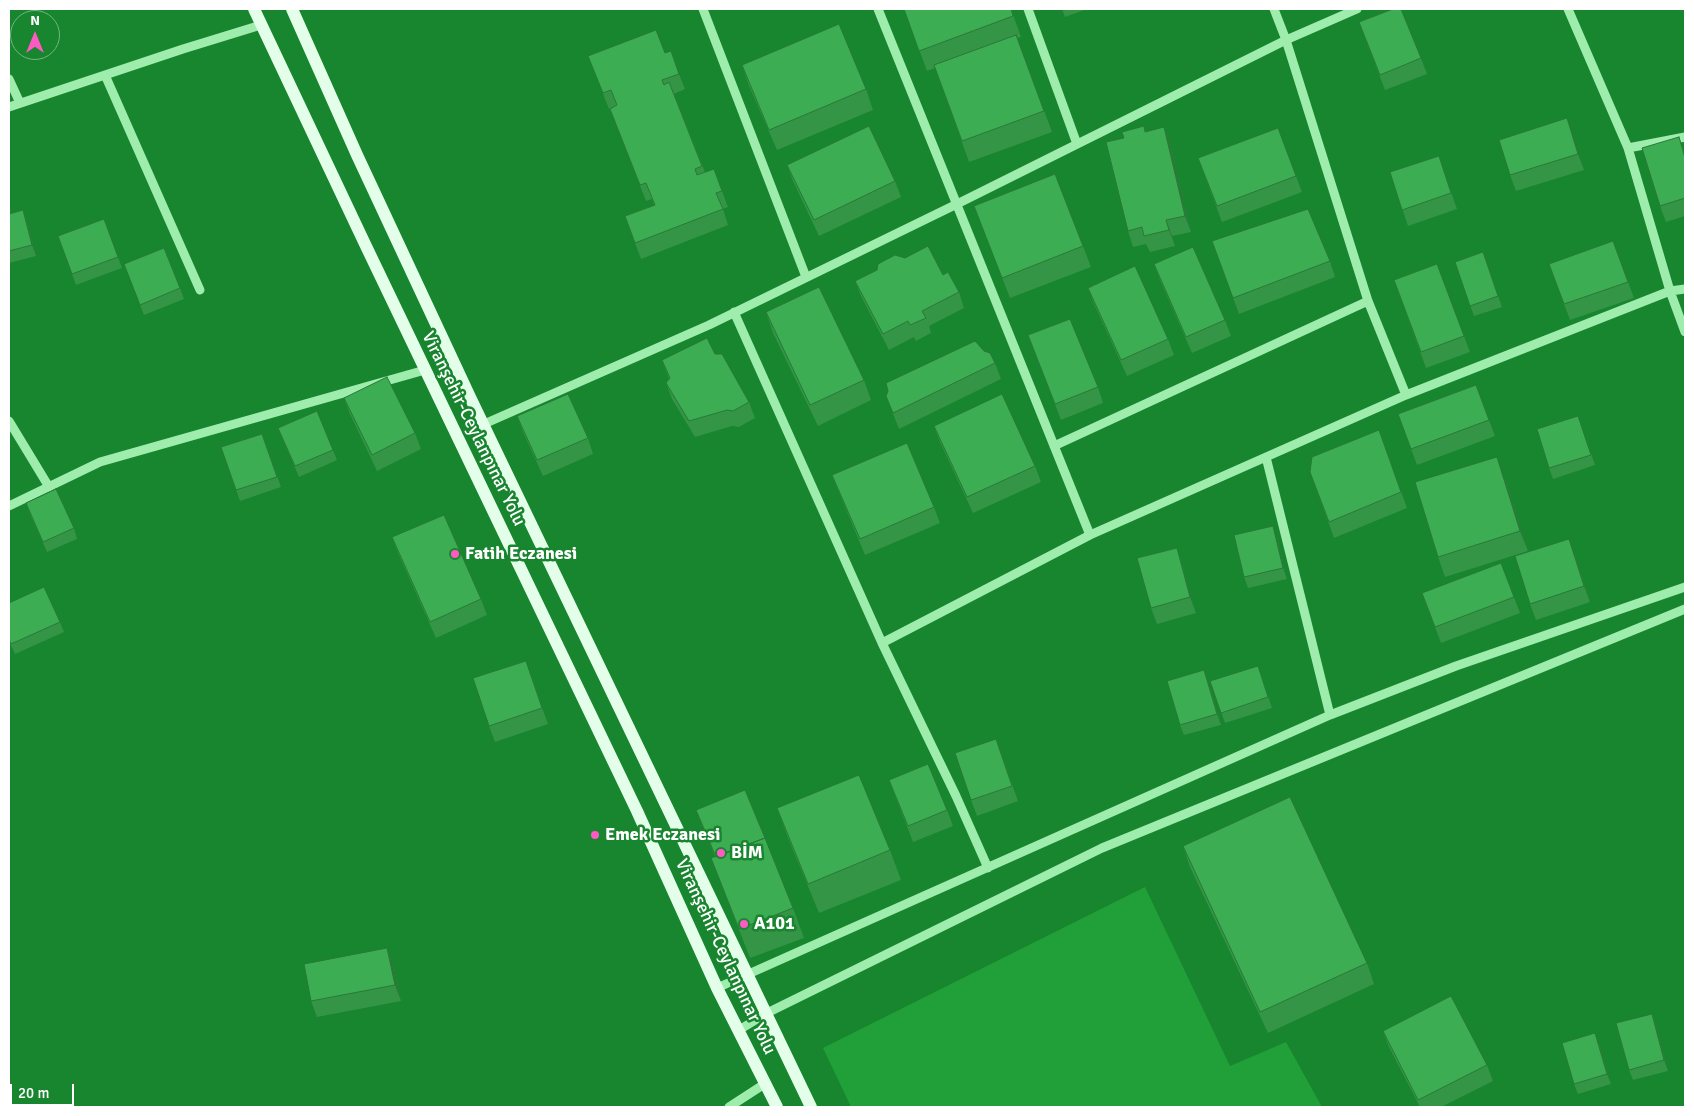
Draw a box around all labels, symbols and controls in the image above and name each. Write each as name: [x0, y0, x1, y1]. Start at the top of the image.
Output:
north arrow: [10, 10, 60, 60]
text: N: [30, 12, 40, 29]
street label: Viranşehir-Ceylanpınar Yolu: [416, 328, 530, 530]
place label: Fatih Eczanesi: [465, 543, 577, 565]
marker: Fatih Eczanesi: [449, 548, 461, 560]
place label: Emek Eczanesi: [605, 824, 720, 846]
marker: Emek Eczanesi: [589, 829, 601, 841]
place label: BİM: [731, 842, 763, 864]
marker: BİM: [715, 847, 727, 859]
street label: Viranşehir-Ceylanpınar Yolu: [670, 856, 780, 1058]
place label: A101: [754, 913, 795, 935]
marker: A101: [738, 918, 750, 930]
scale bar: [12, 1074, 76, 1106]
text: 20 m: [18, 1084, 49, 1102]

